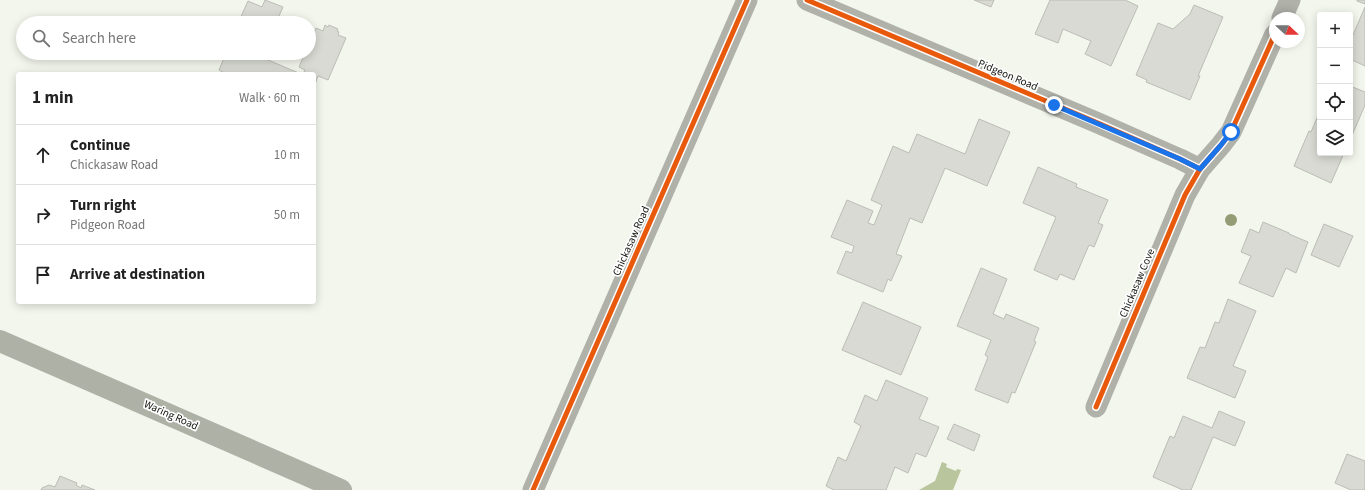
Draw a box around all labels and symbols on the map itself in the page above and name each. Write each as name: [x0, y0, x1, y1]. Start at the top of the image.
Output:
north arrow: [1269, 12, 1305, 48]
street label: Pidgeon Road: [976, 56, 1040, 94]
route end: [1045, 96, 1063, 114]
route start: [1222, 123, 1240, 141]
street label: Chickasaw Road: [609, 204, 653, 278]
street label: Chickasaw Cove: [1116, 246, 1159, 320]
street label: Waring Road: [141, 396, 201, 434]

